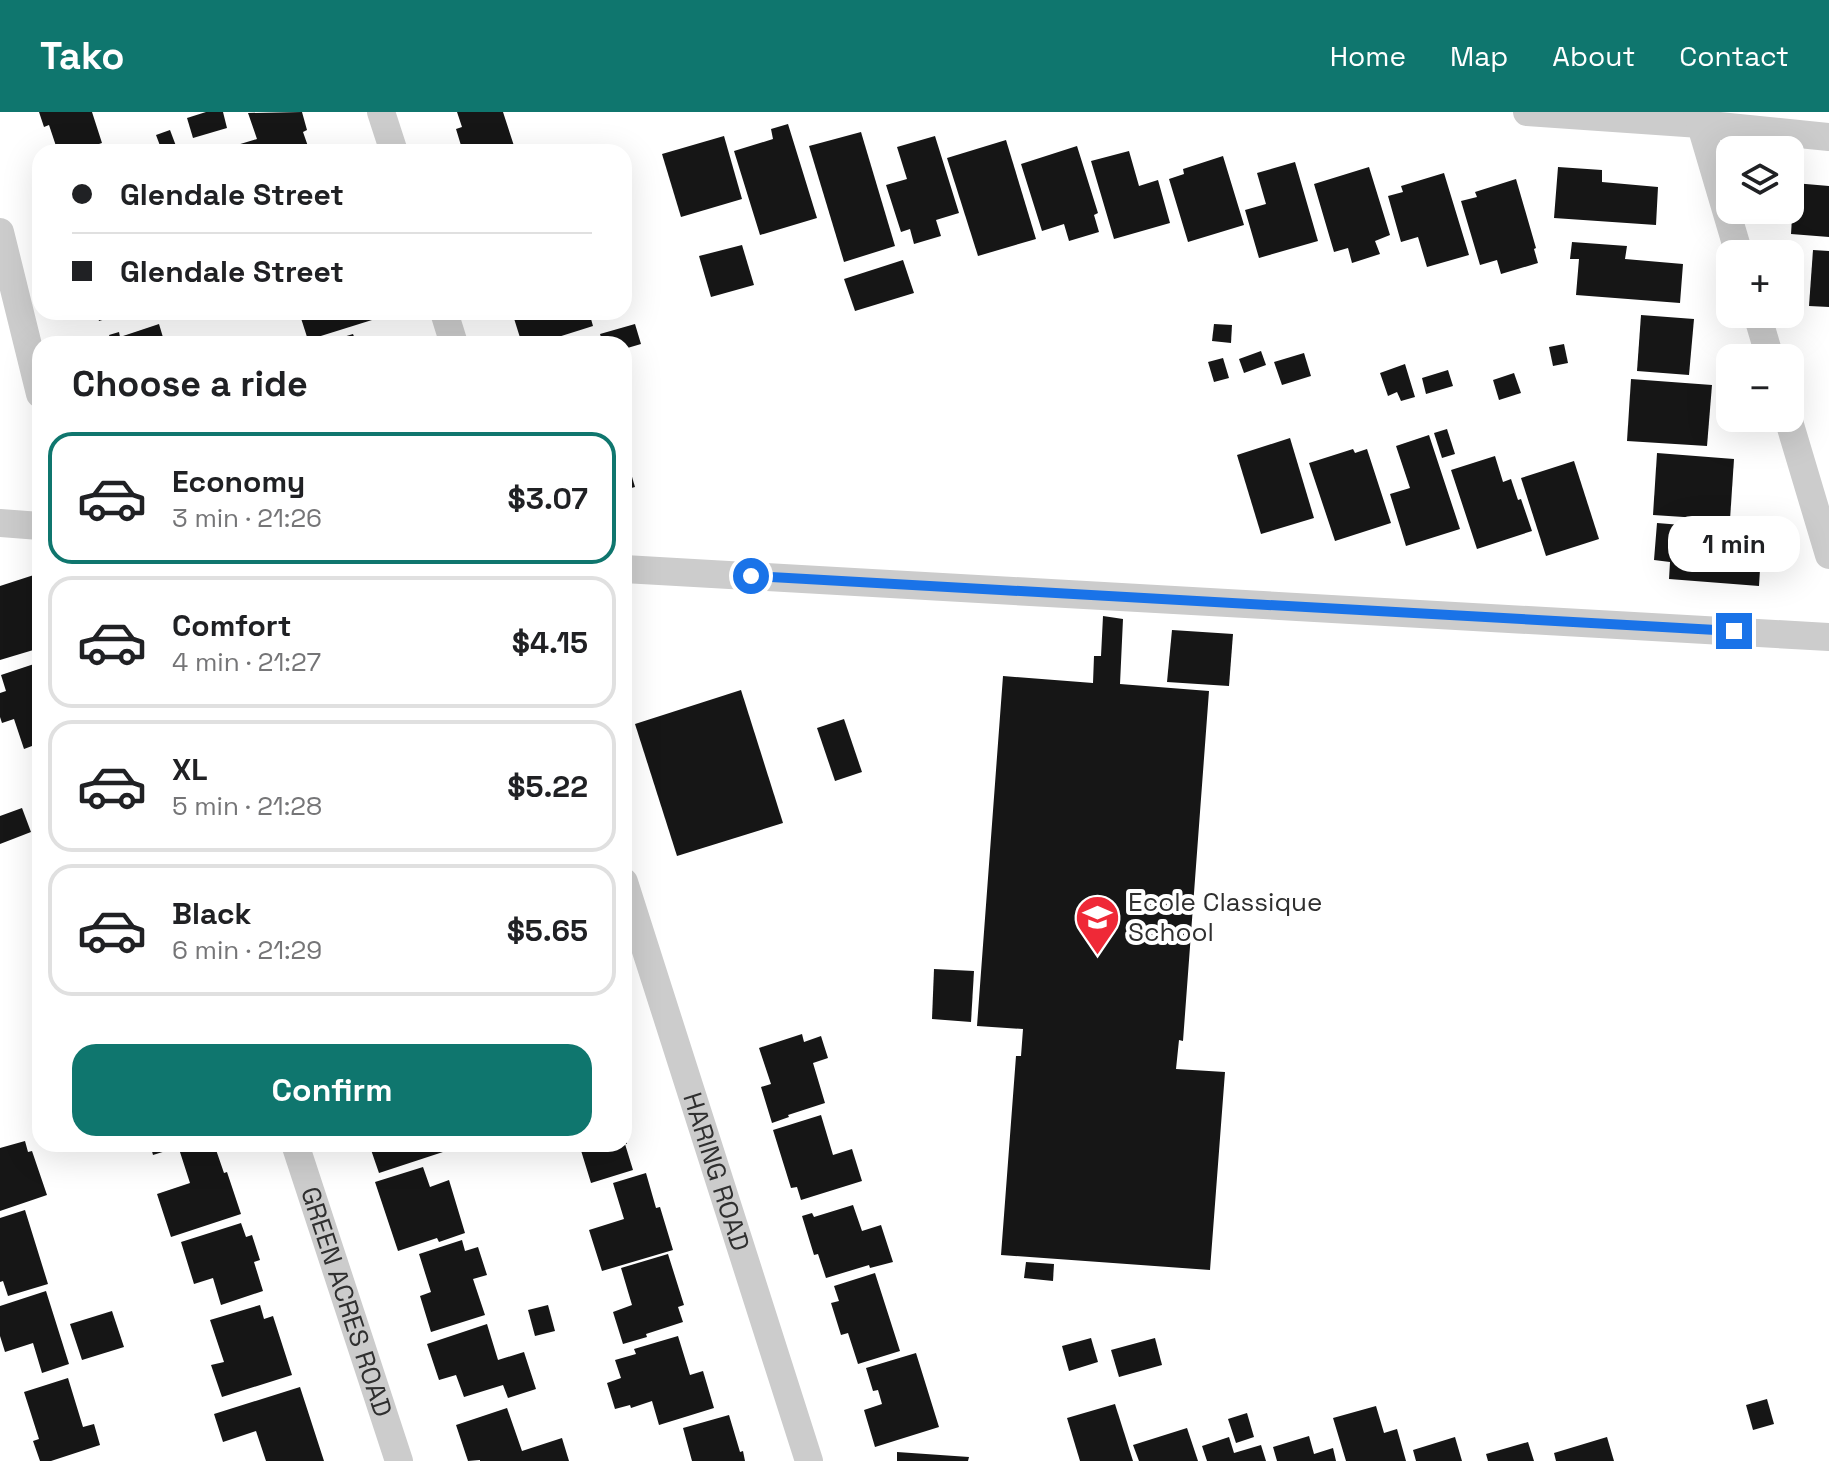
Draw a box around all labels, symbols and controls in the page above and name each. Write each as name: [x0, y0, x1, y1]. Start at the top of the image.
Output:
text: Tako: [40, 32, 125, 80]
text: Home: [1330, 38, 1406, 74]
text: Map: [1450, 38, 1508, 74]
text: About: [1552, 38, 1635, 74]
text: Contact: [1679, 38, 1789, 74]
map controls: [1716, 136, 1804, 432]
button: layers: [1716, 136, 1804, 224]
text: Glendale Street: [120, 175, 344, 214]
button: +: [1716, 240, 1804, 328]
text: Glendale Street: [120, 252, 344, 291]
button: −: [1716, 344, 1804, 432]
text: Choose a ride: [72, 361, 308, 407]
icon: car: [76, 462, 148, 534]
text: Economy: [172, 462, 305, 501]
text: $3.07: [508, 479, 588, 518]
text: 3 min · 21:26: [172, 501, 322, 535]
callout: 1 min: [1668, 515, 1800, 571]
text: 1 min: [1702, 527, 1766, 561]
route start: [733, 558, 769, 594]
icon: car: [76, 606, 148, 678]
text: Comfort: [172, 606, 291, 645]
route end: [1716, 613, 1752, 649]
text: $4.15: [512, 623, 588, 662]
text: 4 min · 21:27: [172, 645, 321, 679]
icon: car: [76, 750, 148, 822]
text: XL: [172, 750, 208, 789]
text: $5.22: [507, 767, 588, 806]
text: 5 min · 21:28: [172, 789, 322, 823]
place label: Ecole Classique School: [1128, 885, 1322, 949]
school or university icon: Ecole Classique School: [1073, 893, 1121, 956]
icon: car: [76, 894, 148, 966]
text: Black: [172, 894, 251, 933]
text: $5.65: [507, 911, 588, 950]
text: 6 min · 21:29: [172, 933, 322, 967]
button: Confirm: [72, 1044, 592, 1136]
street label: HARING ROAD: [675, 1088, 758, 1255]
street label: GREEN ACRES ROAD: [293, 1182, 400, 1421]

